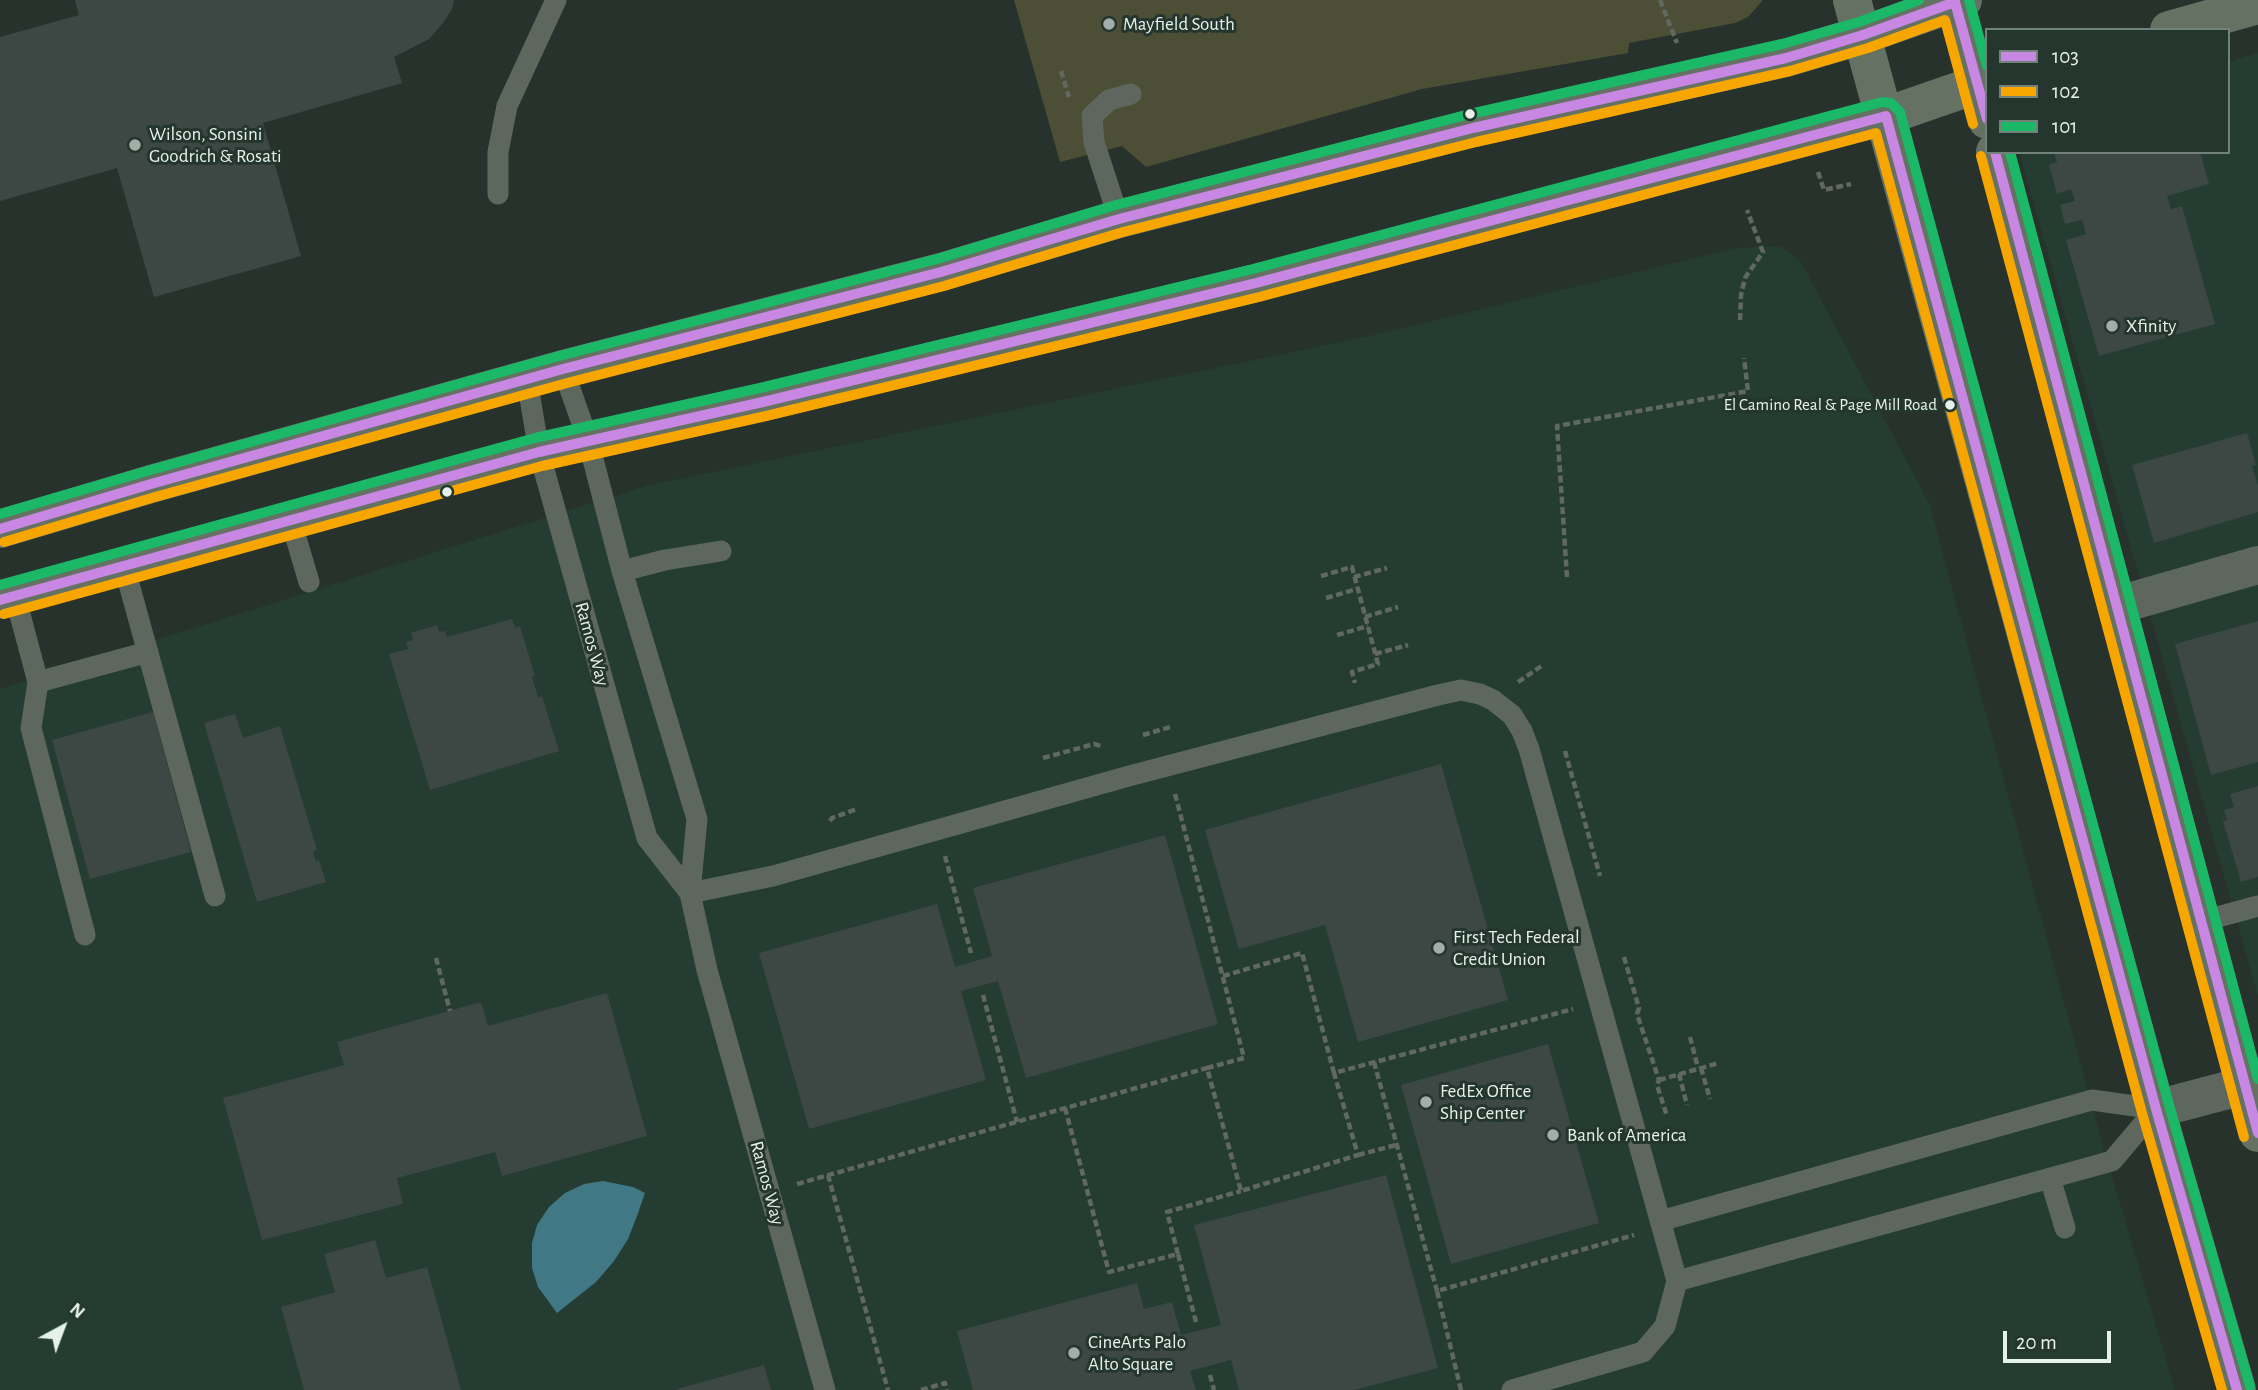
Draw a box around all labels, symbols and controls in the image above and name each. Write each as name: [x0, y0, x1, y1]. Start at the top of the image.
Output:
place label: Mayfield South: [1123, 13, 1235, 35]
marker: Mayfield South: [1101, 16, 1117, 32]
legend: [1985, 28, 2230, 154]
text: 103: [2052, 46, 2079, 67]
text: 102: [2052, 81, 2080, 102]
unlabelled marker: [1463, 107, 1477, 121]
text: 101: [2052, 116, 2078, 137]
place label: Wilson, Sonsini Goodrich & Rosati: [149, 123, 282, 167]
marker: Wilson, Sonsini Goodrich & Rosati: [127, 137, 143, 153]
place label: Xfinity: [2126, 315, 2176, 337]
marker: Xfinity: [2104, 318, 2120, 334]
place label: El Camino Real & Page Mill Road: [1724, 395, 1937, 415]
marker: El Camino Real & Page Mill Road: [1943, 398, 1957, 412]
unlabelled marker: [440, 485, 454, 499]
street label: Ramos Way: [570, 599, 614, 689]
place label: First Tech Federal Credit Union: [1453, 926, 1580, 970]
marker: First Tech Federal Credit Union: [1431, 940, 1447, 956]
place label: FedEx Office Ship Center: [1440, 1080, 1531, 1124]
marker: FedEx Office Ship Center: [1418, 1094, 1434, 1110]
place label: Bank of America: [1567, 1124, 1687, 1146]
marker: Bank of America: [1545, 1127, 1561, 1143]
street label: Ramos Way: [745, 1138, 789, 1228]
north arrow: [28, 1292, 98, 1362]
text: N: [66, 1299, 88, 1322]
scale bar: [2006, 1316, 2114, 1360]
place label: CineArts Palo Alto Square: [1088, 1331, 1186, 1375]
text: 20 m: [2016, 1332, 2057, 1353]
marker: CineArts Palo Alto Square: [1066, 1345, 1082, 1361]

